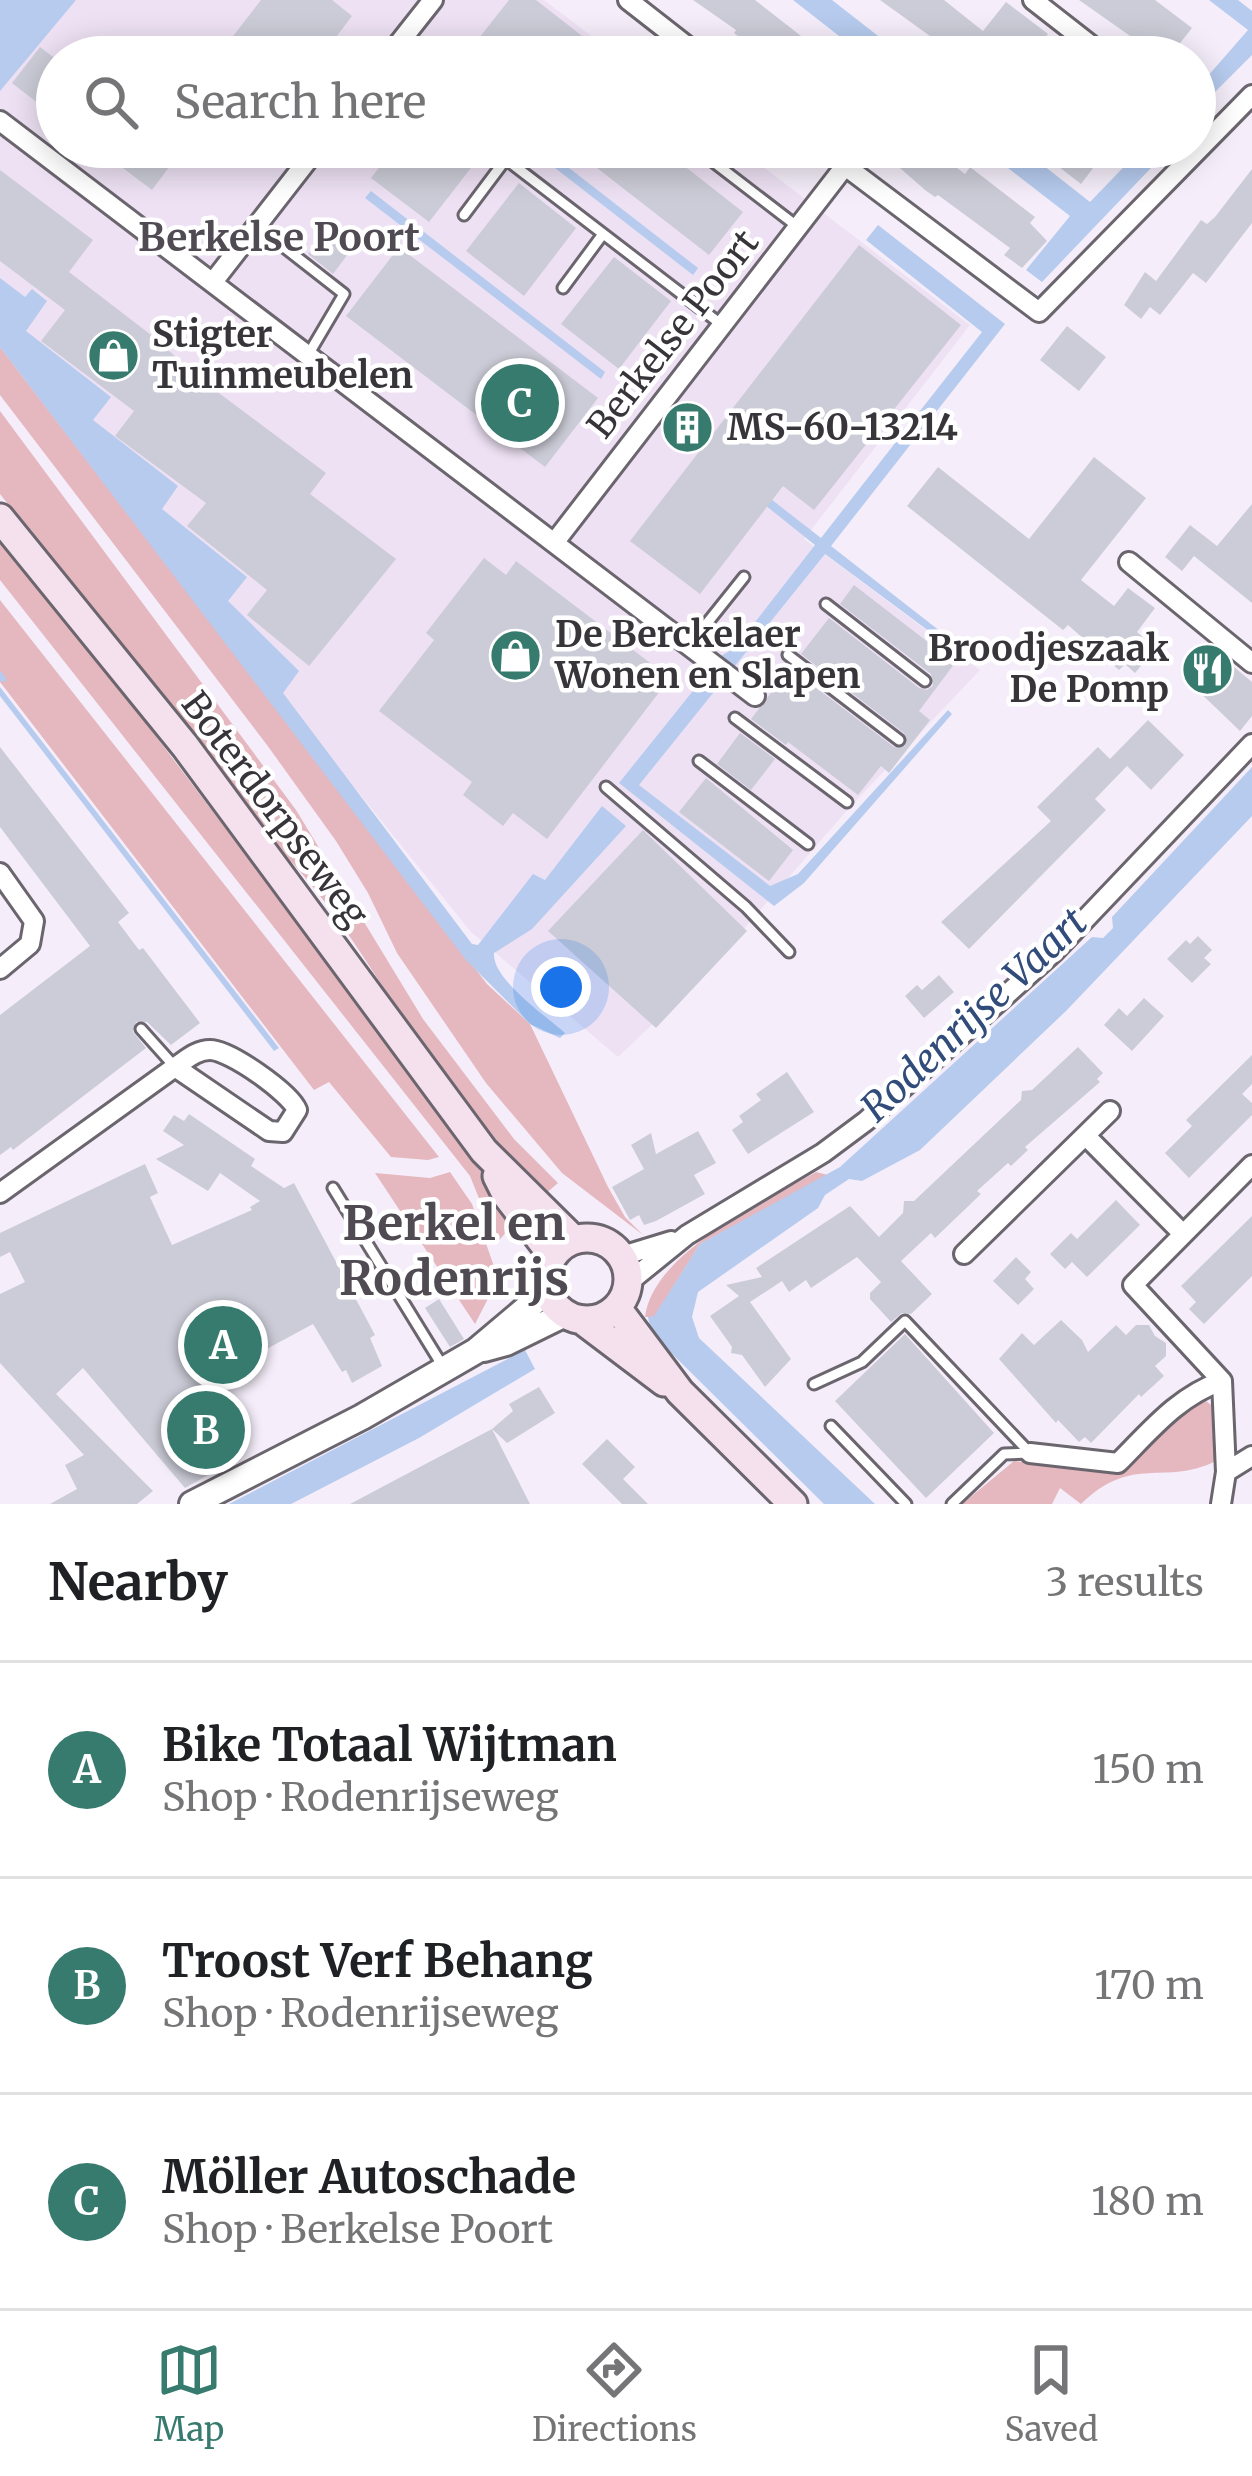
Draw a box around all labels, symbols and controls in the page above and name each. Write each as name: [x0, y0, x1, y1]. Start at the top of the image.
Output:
search box: [36, 36, 1216, 168]
icon: search: [78, 69, 144, 135]
text: Search here: [174, 74, 426, 130]
district label: Berkelse Poort: [138, 213, 420, 262]
street label: Berkelse Poort: [578, 221, 768, 447]
place label: Stigter Tuinmeubelen: [152, 312, 413, 398]
shop icon: Stigter Tuinmeubelen: [85, 327, 141, 383]
pin: C: [481, 358, 559, 448]
building icon: MS-60-13214: [660, 399, 716, 455]
place label: MS-60-13214: [727, 405, 958, 450]
place label: De Berckelaer Wonen en Slapen: [554, 612, 860, 698]
place label: Broodjeszaak De Pomp: [928, 626, 1170, 712]
shop icon: De Berckelaer Wonen en Slapen: [488, 627, 544, 683]
restaurant icon: Broodjeszaak De Pomp: [1180, 641, 1236, 697]
street label: Boterdorpseweg: [172, 683, 378, 935]
water label: Rodenrijse Vaart: [851, 898, 1097, 1132]
your location: [531, 957, 591, 1017]
district label: Berkel en Rodenrijs: [339, 1193, 569, 1308]
pin: A: [184, 1300, 262, 1390]
pin: B: [167, 1385, 245, 1475]
text: Nearby: [48, 1550, 228, 1614]
text: 3 results: [1046, 1558, 1204, 1607]
text: Bike Totaal Wijtman: [162, 1717, 617, 1773]
text: A: [73, 1745, 101, 1794]
text: 150 m: [1092, 1745, 1204, 1794]
text: Shop · Rodenrijseweg: [162, 1773, 559, 1822]
text: Troost Verf Behang: [162, 1933, 593, 1989]
text: B: [73, 1961, 101, 2010]
text: 170 m: [1094, 1961, 1204, 2010]
text: Shop · Rodenrijseweg: [162, 1989, 559, 2038]
text: Möller Autoschade: [162, 2149, 576, 2205]
text: C: [74, 2177, 100, 2226]
text: 180 m: [1091, 2177, 1204, 2226]
text: Shop · Berkelse Poort: [162, 2205, 553, 2254]
tab: Map: [154, 2337, 224, 2450]
tab: Directions: [532, 2337, 697, 2450]
tab: Saved: [1005, 2337, 1098, 2450]

